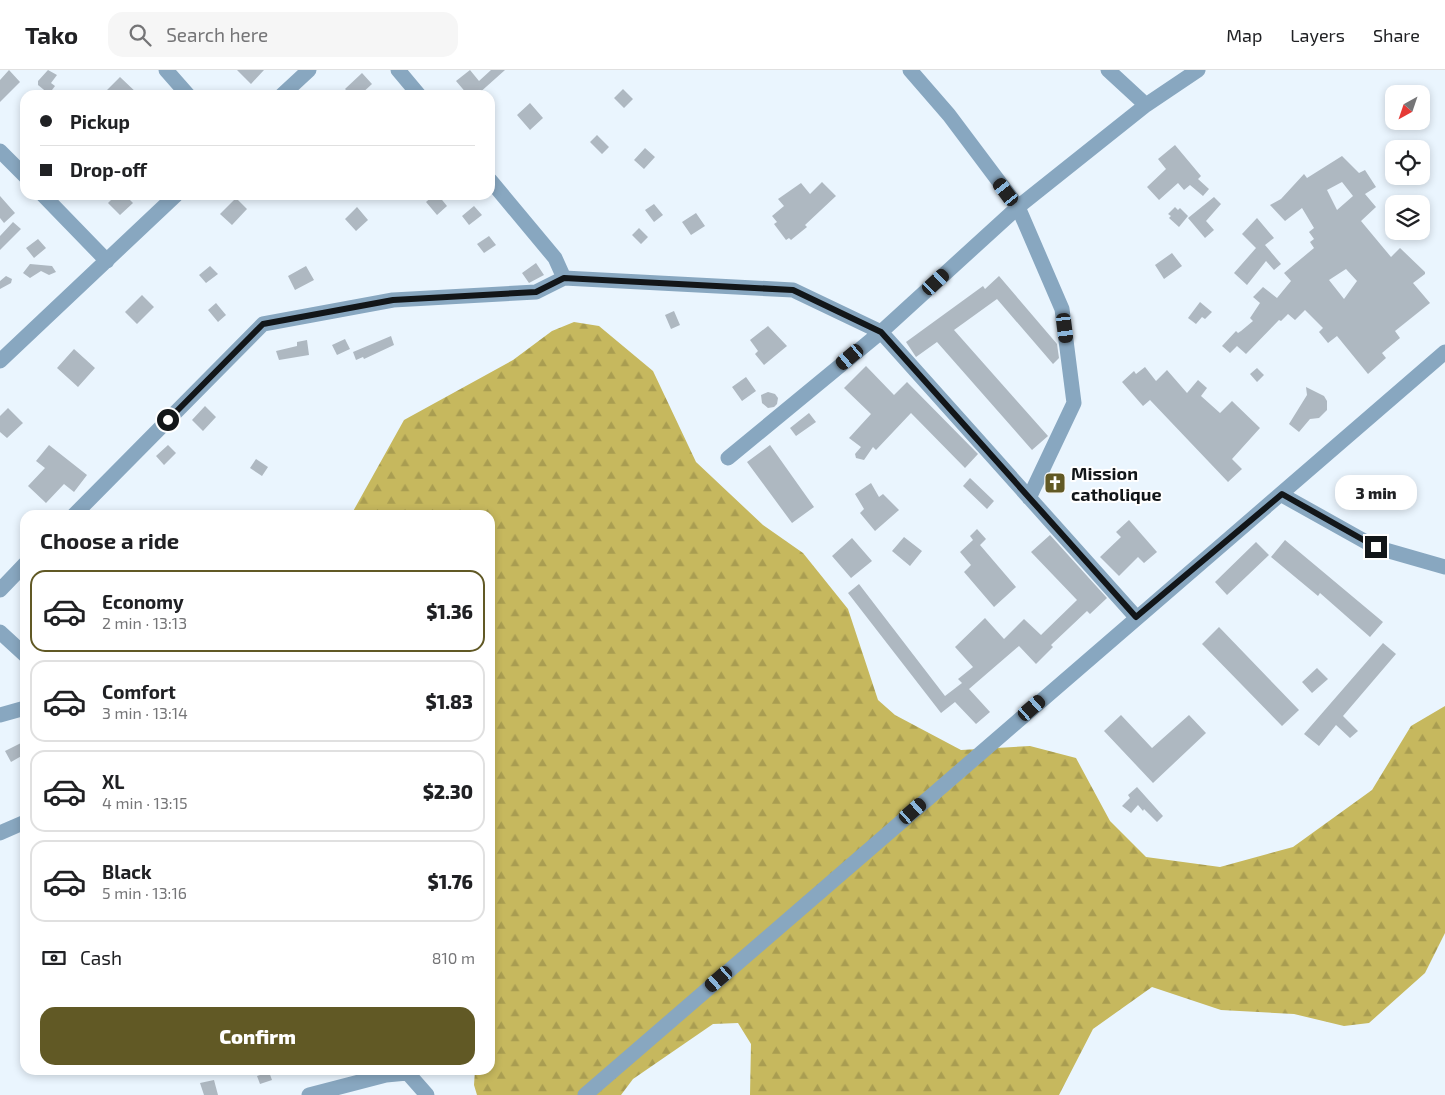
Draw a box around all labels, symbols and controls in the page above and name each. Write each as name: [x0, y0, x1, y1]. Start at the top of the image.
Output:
search box: [108, 12, 458, 57]
text: Tako: [25, 20, 78, 49]
icon: search: [126, 21, 154, 49]
text: Search here: [166, 23, 268, 46]
text: Map: [1226, 24, 1262, 46]
text: Layers: [1290, 24, 1345, 46]
text: Share: [1373, 24, 1420, 46]
north arrow: [1385, 85, 1430, 130]
map controls: [1385, 85, 1430, 240]
text: Pickup: [70, 110, 130, 133]
button: locate: [1385, 140, 1430, 185]
text: Drop-off: [70, 158, 147, 181]
car: [990, 176, 1021, 208]
button: layers: [1385, 195, 1430, 240]
car: [919, 266, 952, 298]
car: [1055, 312, 1074, 344]
car: [833, 342, 866, 372]
route start: [157, 409, 179, 431]
place label: Mission catholique: [1071, 462, 1162, 505]
church icon: Mission catholique: [1043, 471, 1067, 495]
callout: 3 min: [1335, 474, 1417, 510]
text: 3 min: [1355, 483, 1397, 502]
text: Choose a ride: [40, 527, 179, 553]
route end: [1365, 536, 1387, 558]
icon: car: [42, 589, 87, 634]
text: Economy: [102, 590, 184, 613]
text: $1.36: [426, 600, 473, 623]
text: 2 min · 13:13: [102, 613, 187, 632]
icon: car: [42, 679, 87, 724]
text: Comfort: [102, 680, 176, 703]
text: $1.83: [426, 690, 473, 713]
car: [1015, 692, 1048, 724]
text: 3 min · 13:14: [102, 703, 188, 722]
icon: car: [42, 769, 87, 814]
text: XL: [102, 770, 124, 793]
text: $2.30: [423, 780, 473, 803]
text: 4 min · 13:15: [102, 793, 188, 812]
car: [896, 795, 929, 827]
icon: car: [42, 859, 87, 904]
text: Black: [102, 860, 152, 883]
text: $1.76: [427, 870, 473, 893]
text: 5 min · 13:16: [102, 883, 187, 902]
icon: cash: [40, 944, 68, 972]
text: Cash: [80, 946, 122, 969]
text: 810 m: [432, 948, 475, 967]
car: [702, 963, 735, 995]
button: Confirm: [40, 1007, 475, 1065]

